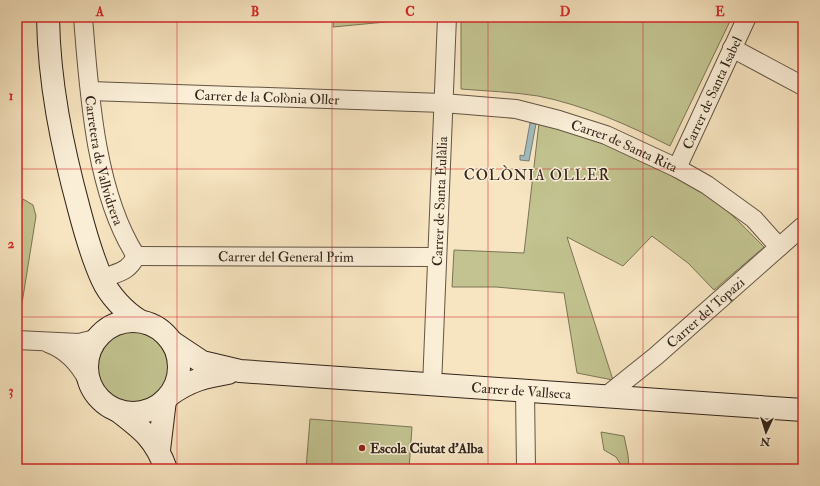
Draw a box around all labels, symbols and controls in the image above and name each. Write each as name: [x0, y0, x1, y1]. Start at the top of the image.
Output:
text: A: [95, 4, 105, 20]
text: B: [251, 4, 259, 20]
text: C: [405, 4, 415, 20]
text: D: [560, 4, 571, 20]
text: E: [715, 4, 725, 20]
street label: Carrer de Santa Isabel: [678, 33, 746, 152]
street label: Carrer de la Colònia Oller: [194, 86, 340, 108]
text: 1: [9, 88, 14, 104]
street label: Carretera de Vallvidrera: [82, 94, 127, 228]
street label: Carrer de Santa Rita: [569, 116, 680, 176]
street label: Carrer de Santa Eulàlia: [428, 136, 451, 266]
district label: COLÒNIA OLLER: [464, 165, 610, 185]
text: 2: [8, 236, 15, 252]
street label: Carrer del General Prim: [218, 248, 354, 265]
street label: Carrer del Topazi: [663, 273, 748, 351]
street label: Carrer de Vallseca: [471, 379, 572, 402]
text: 3: [9, 383, 14, 399]
north arrow: [746, 412, 786, 452]
text: N: [759, 435, 772, 448]
place label: Escola Ciutat d'Alba: [370, 440, 484, 457]
marker: Escola Ciutat d'Alba: [357, 443, 367, 453]

